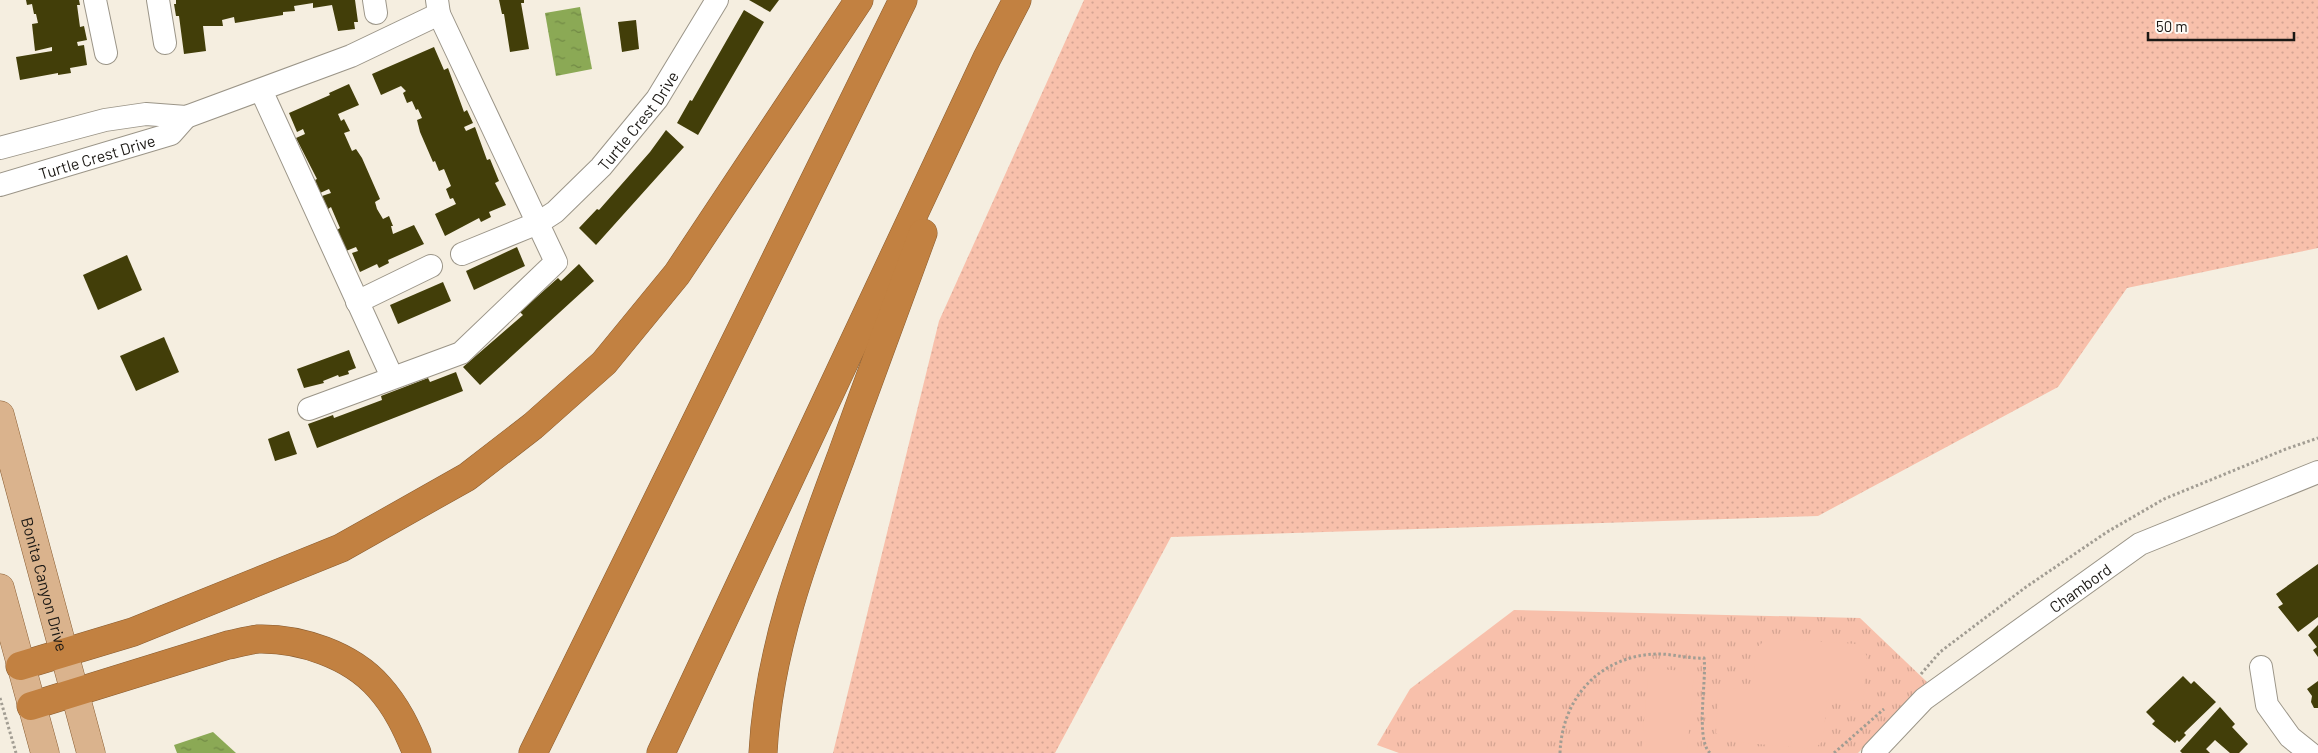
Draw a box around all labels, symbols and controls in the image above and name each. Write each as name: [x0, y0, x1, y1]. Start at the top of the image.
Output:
scale bar: [2148, 10, 2294, 42]
text: 50 m: [2156, 17, 2188, 35]
street label: Turtle Crest Drive: [593, 67, 681, 174]
street label: Turtle Crest Drive: [36, 130, 157, 182]
street label: Bonita Canyon Drive: [18, 515, 73, 653]
street label: Chambord: [2045, 559, 2114, 616]

